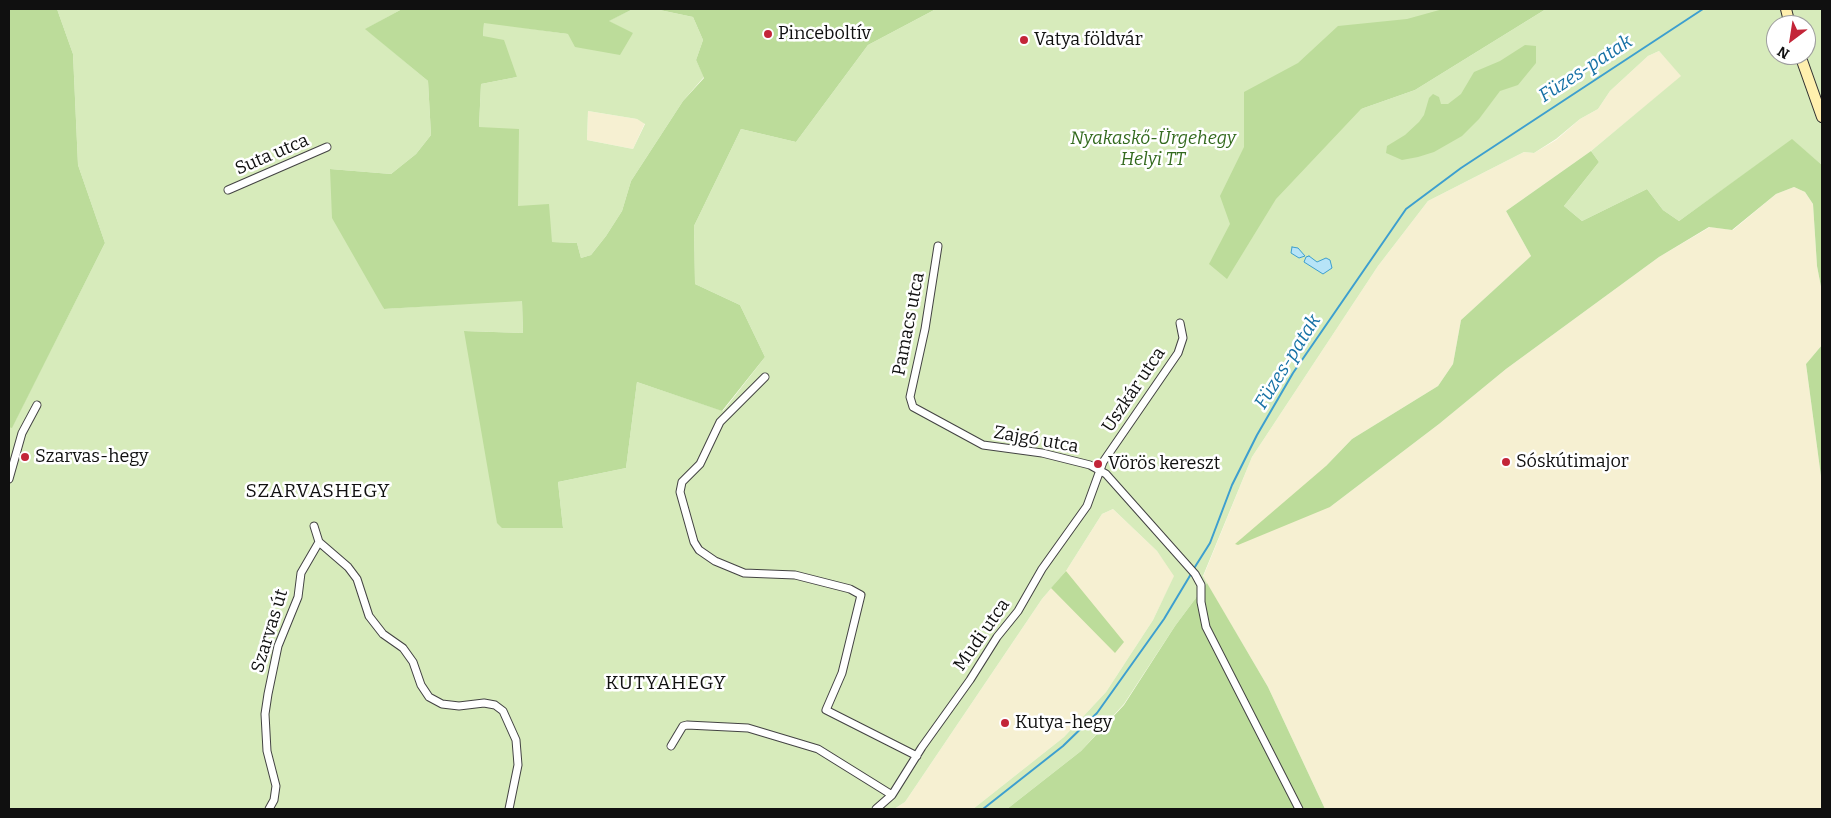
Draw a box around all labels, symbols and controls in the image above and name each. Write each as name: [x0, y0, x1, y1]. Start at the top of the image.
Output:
north arrow: [1766, 15, 1816, 65]
place label: Pinceboltív: [778, 23, 871, 45]
marker: Pinceboltív: [762, 28, 774, 40]
place label: Vatya földvár: [1034, 29, 1143, 51]
water label: Füzes-patak: [1535, 30, 1637, 108]
marker: Vatya földvár: [1018, 34, 1030, 46]
text: N: [1775, 42, 1793, 62]
park label: Nyakaskő-Ürgehegy Helyi TT: [1070, 128, 1236, 170]
street label: Suta utca: [232, 130, 312, 180]
street label: Pamacs utca: [888, 271, 930, 377]
water label: Füzes-patak: [1250, 311, 1326, 413]
street label: Uszkár utca: [1098, 344, 1170, 436]
street label: Zajgó utca: [992, 422, 1080, 458]
place label: Szarvas-hegy: [35, 446, 149, 468]
marker: Szarvas-hegy: [19, 451, 31, 463]
place label: Sóskútimajor: [1516, 451, 1629, 473]
place label: Vörös kereszt: [1108, 453, 1220, 475]
marker: Sóskútimajor: [1500, 456, 1512, 468]
marker: Vörös kereszt: [1092, 458, 1104, 470]
district label: SZARVASHEGY: [244, 481, 392, 503]
street label: Szarvas út: [247, 587, 293, 675]
street label: Mudi utca: [949, 595, 1015, 675]
district label: KUTYAHEGY: [604, 673, 728, 695]
place label: Kutya-hegy: [1015, 712, 1112, 734]
marker: Kutya-hegy: [999, 717, 1011, 729]

